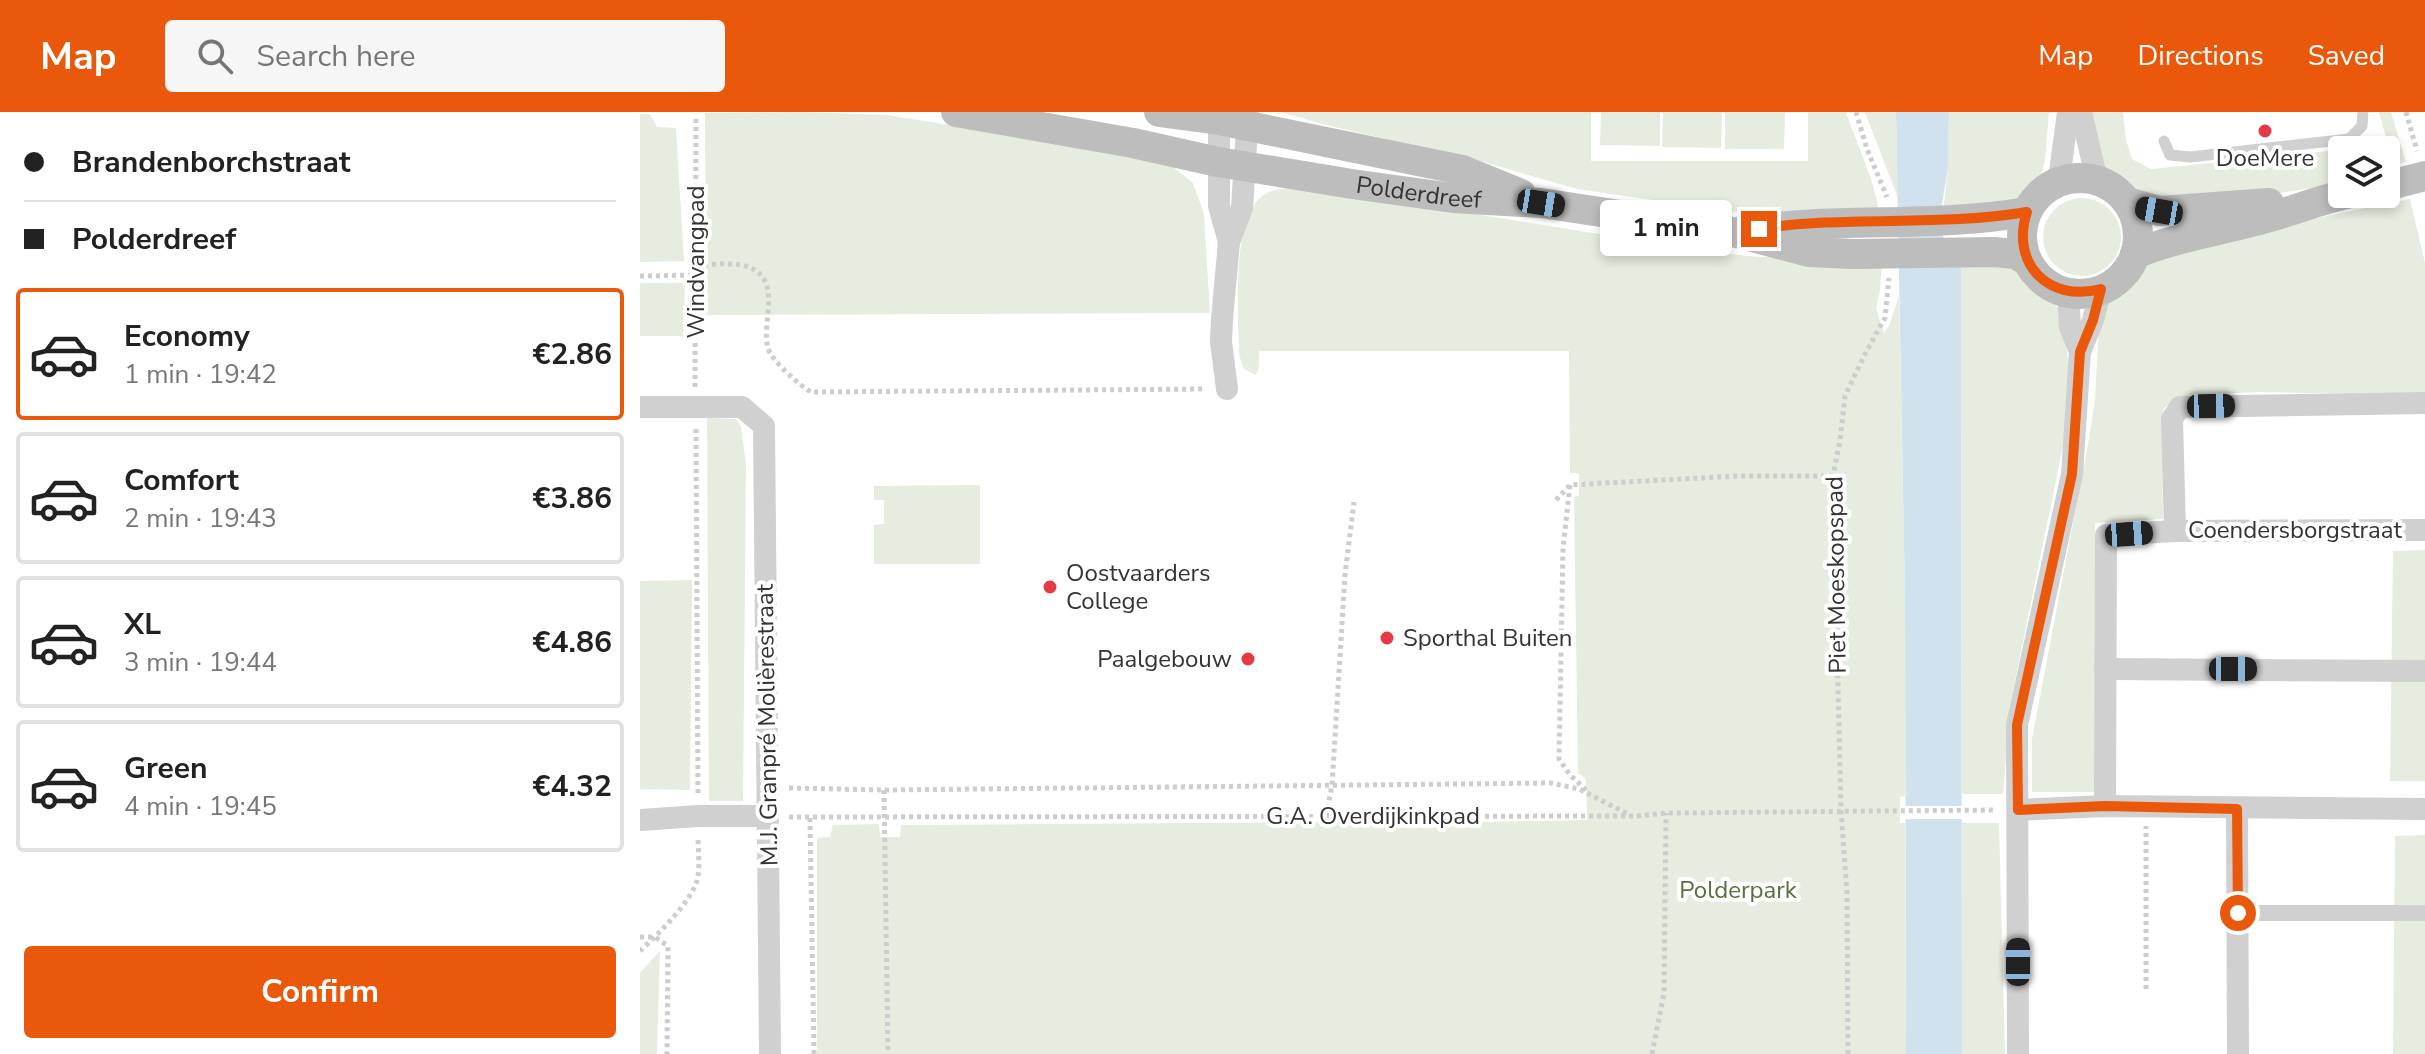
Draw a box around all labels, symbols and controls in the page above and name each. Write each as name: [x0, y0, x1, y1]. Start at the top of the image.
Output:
search box: [165, 20, 725, 92]
text: Map: [40, 31, 117, 82]
icon: search: [193, 34, 237, 78]
text: Search here: [257, 36, 416, 77]
text: Map: [2038, 37, 2093, 75]
text: Directions: [2137, 37, 2264, 75]
text: Saved: [2308, 37, 2385, 75]
marker: DoeMere: [2256, 122, 2274, 140]
map controls: [2328, 136, 2400, 208]
button: layers: [2328, 136, 2400, 208]
text: Brandenborchstraat: [72, 142, 351, 183]
place label: DoeMere: [2216, 142, 2314, 174]
street label: Polderdreef: [1354, 169, 1483, 216]
street label: Windvangpad: [680, 186, 712, 338]
car: [1515, 187, 1567, 219]
car: [2133, 195, 2185, 227]
callout: 1 min: [1599, 201, 1731, 257]
text: 1 min: [1632, 210, 1700, 245]
route end: [1741, 211, 1777, 247]
text: Polderdreef: [72, 219, 236, 260]
text: Economy: [124, 316, 250, 357]
icon: car: [28, 318, 100, 390]
text: €2.86: [533, 334, 612, 375]
text: 1 min · 19:42: [124, 357, 277, 392]
car: [2187, 394, 2235, 418]
text: Comfort: [124, 460, 239, 501]
icon: car: [28, 462, 100, 534]
street label: Piet Moeskopspad: [1818, 476, 1854, 674]
text: €3.86: [533, 478, 612, 519]
text: 2 min · 19:43: [124, 501, 277, 536]
street label: Coendersborgstraat: [2188, 514, 2402, 546]
car: [2104, 520, 2154, 548]
place label: Oostvaarders College: [1066, 557, 1211, 617]
marker: Oostvaarders College: [1041, 578, 1059, 596]
street label: M.J. Granpré Molièrestraat: [749, 583, 785, 866]
text: XL: [124, 604, 161, 645]
icon: car: [28, 606, 100, 678]
text: €4.86: [533, 622, 612, 663]
place label: Sporthal Buiten: [1403, 622, 1572, 654]
marker: Sporthal Buiten: [1378, 629, 1396, 647]
place label: Paalgebouw: [1097, 643, 1232, 675]
text: 3 min · 19:44: [124, 645, 277, 680]
marker: Paalgebouw: [1239, 650, 1257, 668]
car: [2209, 657, 2257, 681]
text: Green: [124, 748, 208, 789]
icon: car: [28, 750, 100, 822]
text: €4.32: [533, 766, 612, 807]
text: 4 min · 19:45: [124, 789, 277, 824]
street label: G.A. Overdijkinkpad: [1266, 800, 1480, 832]
park label: Polderpark: [1679, 874, 1798, 906]
route start: [2220, 895, 2256, 931]
car: [2006, 938, 2030, 986]
button: Confirm: [24, 946, 616, 1038]

